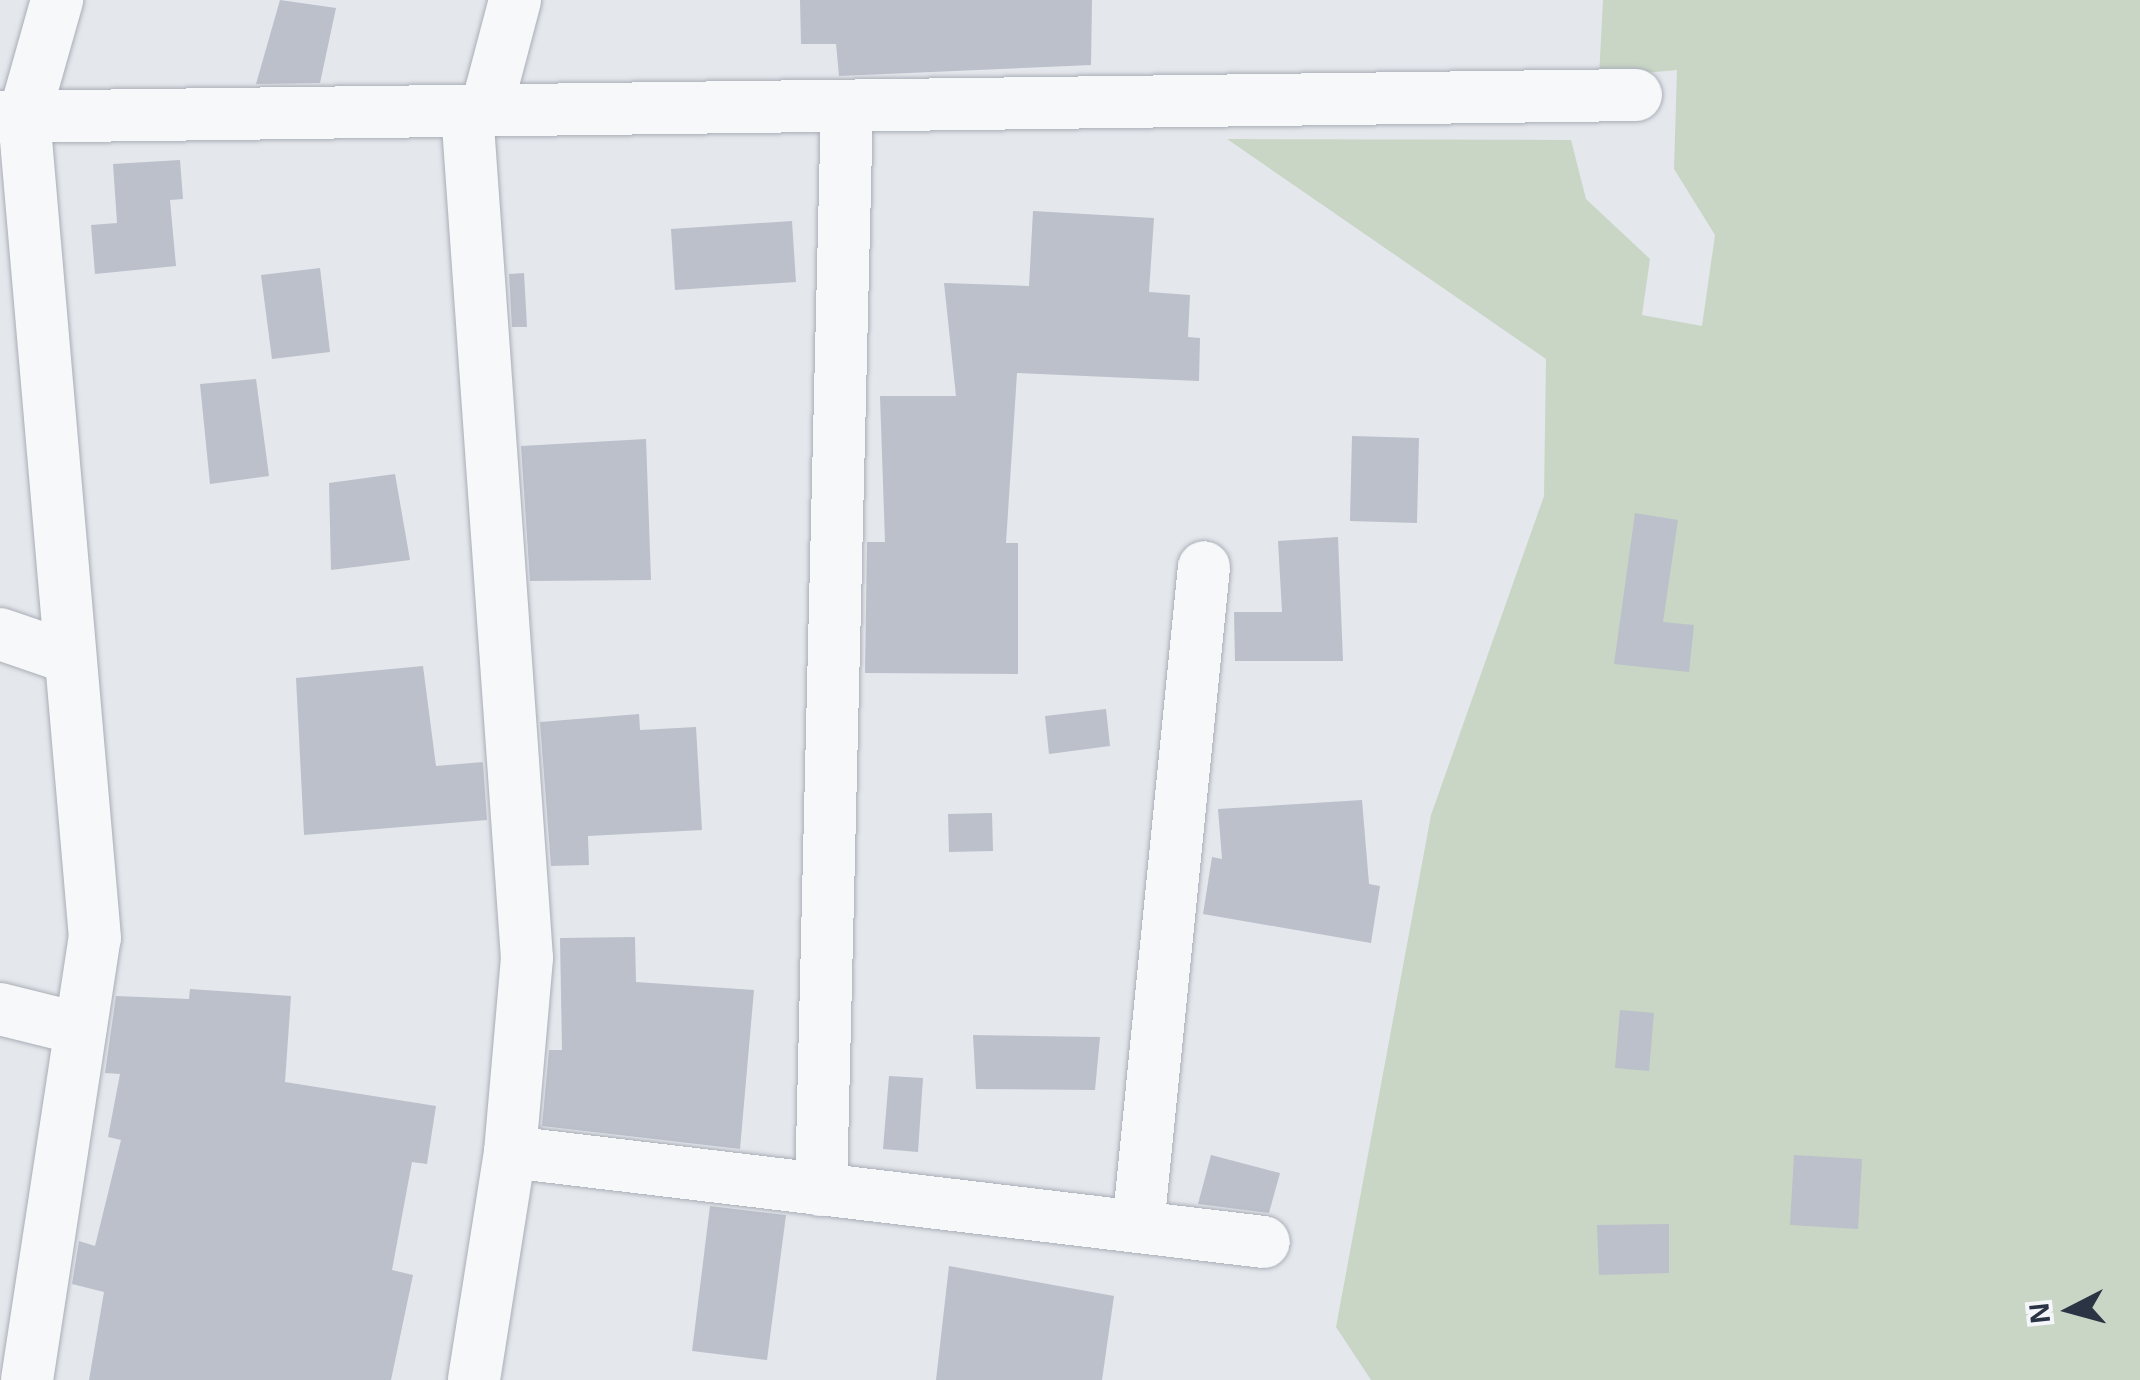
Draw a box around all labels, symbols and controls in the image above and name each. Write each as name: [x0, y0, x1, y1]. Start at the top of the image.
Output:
north arrow: [2020, 1260, 2120, 1360]
text: N: [2023, 1302, 2056, 1325]

